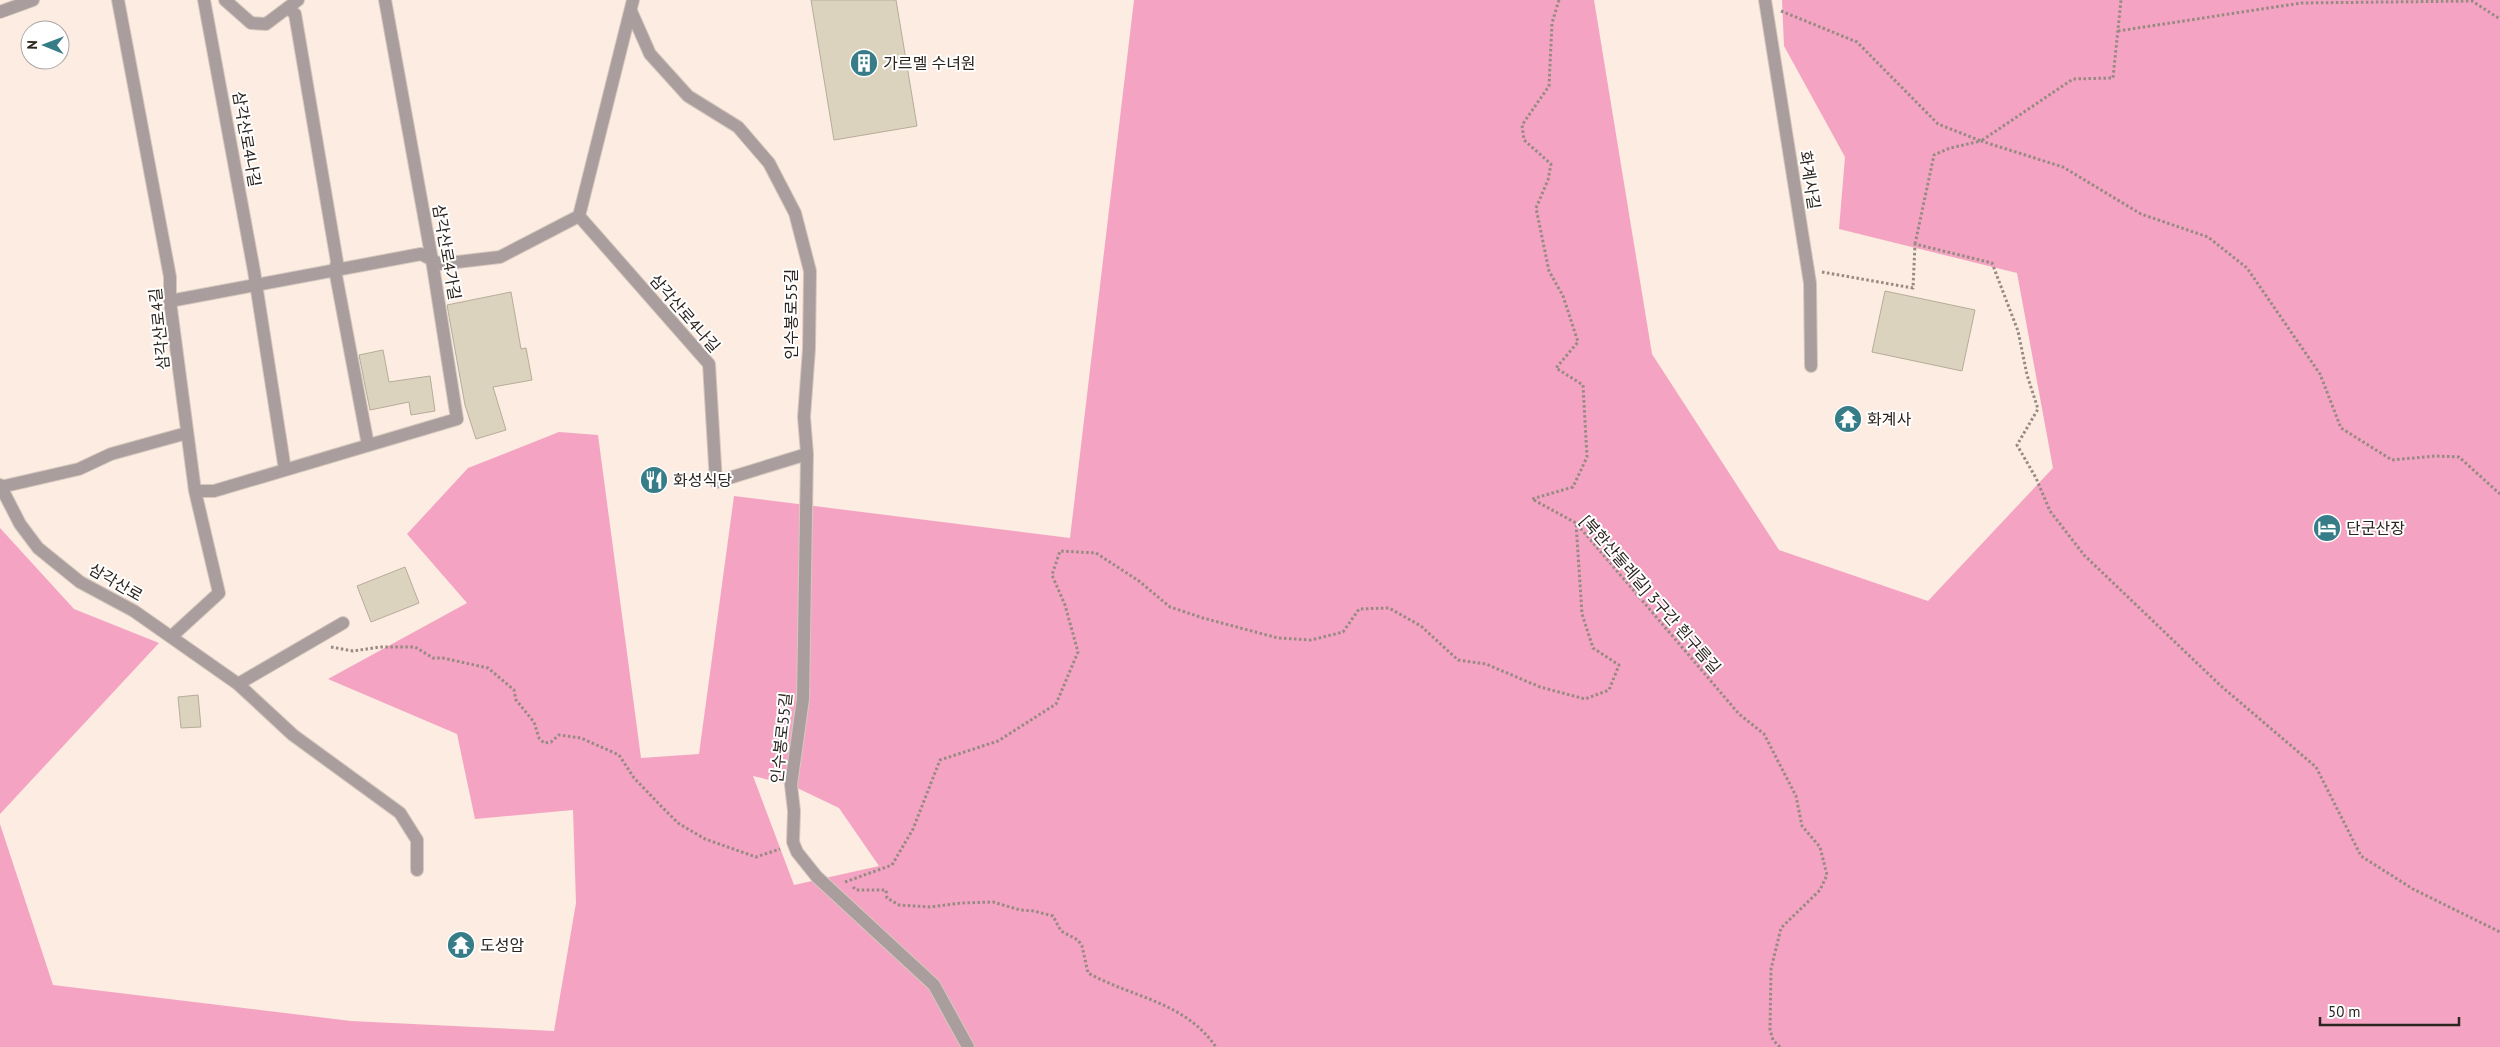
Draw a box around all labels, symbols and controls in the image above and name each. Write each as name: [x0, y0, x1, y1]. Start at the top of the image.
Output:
north arrow: [20, 20, 70, 70]
text: N: [23, 40, 41, 50]
building icon: 가르멜 수녀원: [849, 48, 879, 78]
place label: 가르멜 수녀원: [883, 53, 976, 73]
street label: 삼각산로4나길: [229, 89, 265, 189]
street label: 화계사길: [1796, 149, 1824, 211]
street label: 삼각산로4가길: [429, 202, 465, 302]
street label: 인수봉로55길: [781, 268, 801, 360]
street label: 삼각산로4나길: [646, 270, 724, 356]
street label: 삼각산로4길: [145, 287, 173, 371]
temple icon: 화계사: [1833, 404, 1863, 434]
place label: 화계사: [1867, 409, 1911, 429]
restaurant icon: 화성식당: [639, 465, 669, 495]
place label: 화성식당: [673, 470, 732, 490]
street label: [북한산둘레길] 3구간 흰구름길: [1577, 511, 1725, 677]
hotel icon: 단군산장: [2312, 513, 2342, 543]
place label: 단군산장: [2346, 518, 2405, 538]
street label: 삼각산로: [85, 559, 147, 606]
street label: 인수봉로55길: [766, 692, 796, 784]
temple icon: 도성암: [446, 930, 476, 960]
place label: 도성암: [480, 935, 524, 955]
scale bar: [2320, 994, 2459, 1026]
text: 50 m: [2328, 1002, 2361, 1021]

